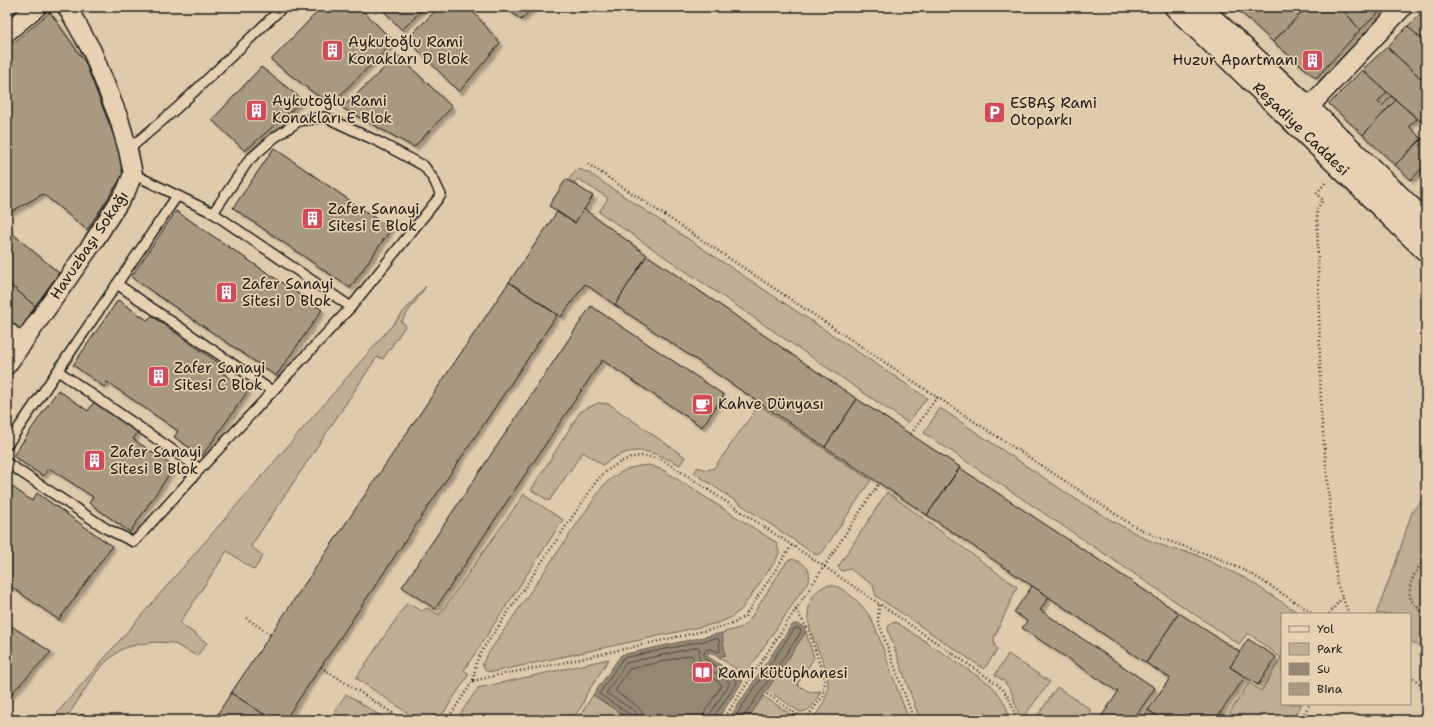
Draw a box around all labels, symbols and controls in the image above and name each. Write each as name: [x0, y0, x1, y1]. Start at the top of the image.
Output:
place label: Aykutoğlu Rami Konakları D Blok: [348, 32, 469, 69]
building icon: Aykutoğlu Rami Konakları D Blok: [319, 38, 345, 64]
building icon: Huzur Apartmanı: [1300, 47, 1326, 73]
place label: Huzur Apartmanı: [1172, 50, 1298, 70]
street label: Reşadiye Caddesi: [1248, 78, 1354, 180]
place label: Aykutoğlu Rami Konakları E Blok: [272, 91, 392, 128]
place label: ESBAŞ Rami Otoparkı: [1010, 93, 1097, 130]
building icon: Aykutoğlu Rami Konakları E Blok: [244, 97, 270, 123]
parking icon: ESBAŞ Rami Otoparkı: [982, 99, 1008, 125]
street label: Havuzbaşı Sokağı: [45, 187, 133, 303]
place label: Zafer Sanayi Sitesi E Blok: [328, 199, 420, 236]
building icon: Zafer Sanayi Sitesi E Blok: [299, 205, 325, 231]
place label: Zafer Sanayi Sitesi D Blok: [242, 274, 334, 311]
building icon: Zafer Sanayi Sitesi D Blok: [213, 280, 239, 306]
place label: Zafer Sanayi Sitesi C Blok: [174, 358, 266, 395]
building icon: Zafer Sanayi Sitesi C Blok: [146, 364, 172, 390]
cafe icon: Kahve Dünyası: [690, 391, 716, 417]
place label: Kahve Dünyası: [718, 394, 824, 414]
place label: Zafer Sanayi Sitesi B Blok: [110, 442, 202, 479]
building icon: Zafer Sanayi Sitesi B Blok: [81, 448, 107, 474]
legend: [1281, 613, 1411, 705]
text: Yol: [1317, 621, 1334, 637]
text: Park: [1317, 641, 1343, 657]
library icon: Rami Kütüphanesi: [689, 660, 715, 686]
text: Su: [1317, 661, 1330, 677]
place label: Rami Kütüphanesi: [718, 663, 848, 683]
text: Bina: [1317, 681, 1343, 697]

